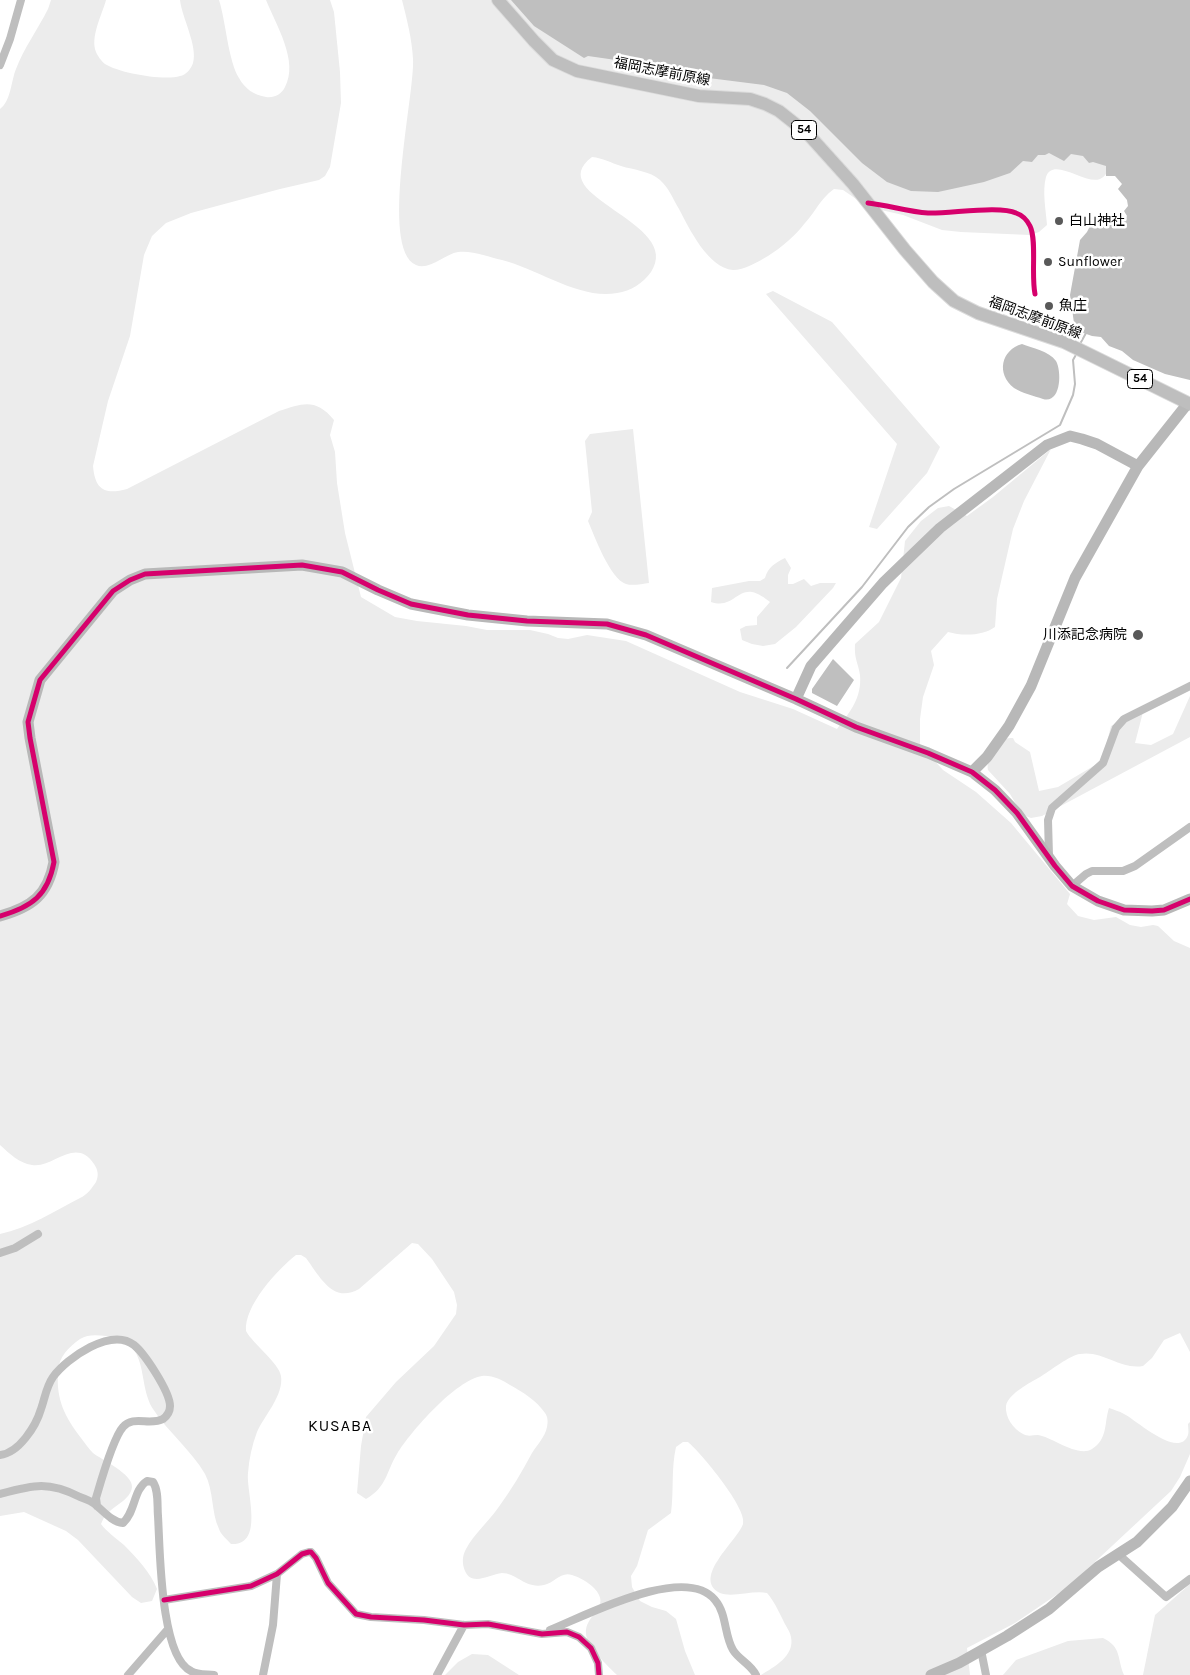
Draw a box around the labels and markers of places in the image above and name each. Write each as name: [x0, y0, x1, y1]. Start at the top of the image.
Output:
place label: 白山神社: [1069, 213, 1125, 229]
marker: 白山神社: [1053, 215, 1065, 227]
place label: Sunflower: [1058, 254, 1122, 270]
marker: Sunflower: [1042, 256, 1054, 268]
place label: 魚庄: [1059, 298, 1087, 314]
marker: 魚庄: [1043, 300, 1055, 312]
place label: 川添記念病院: [1043, 627, 1127, 643]
marker: 川添記念病院: [1131, 628, 1145, 642]

